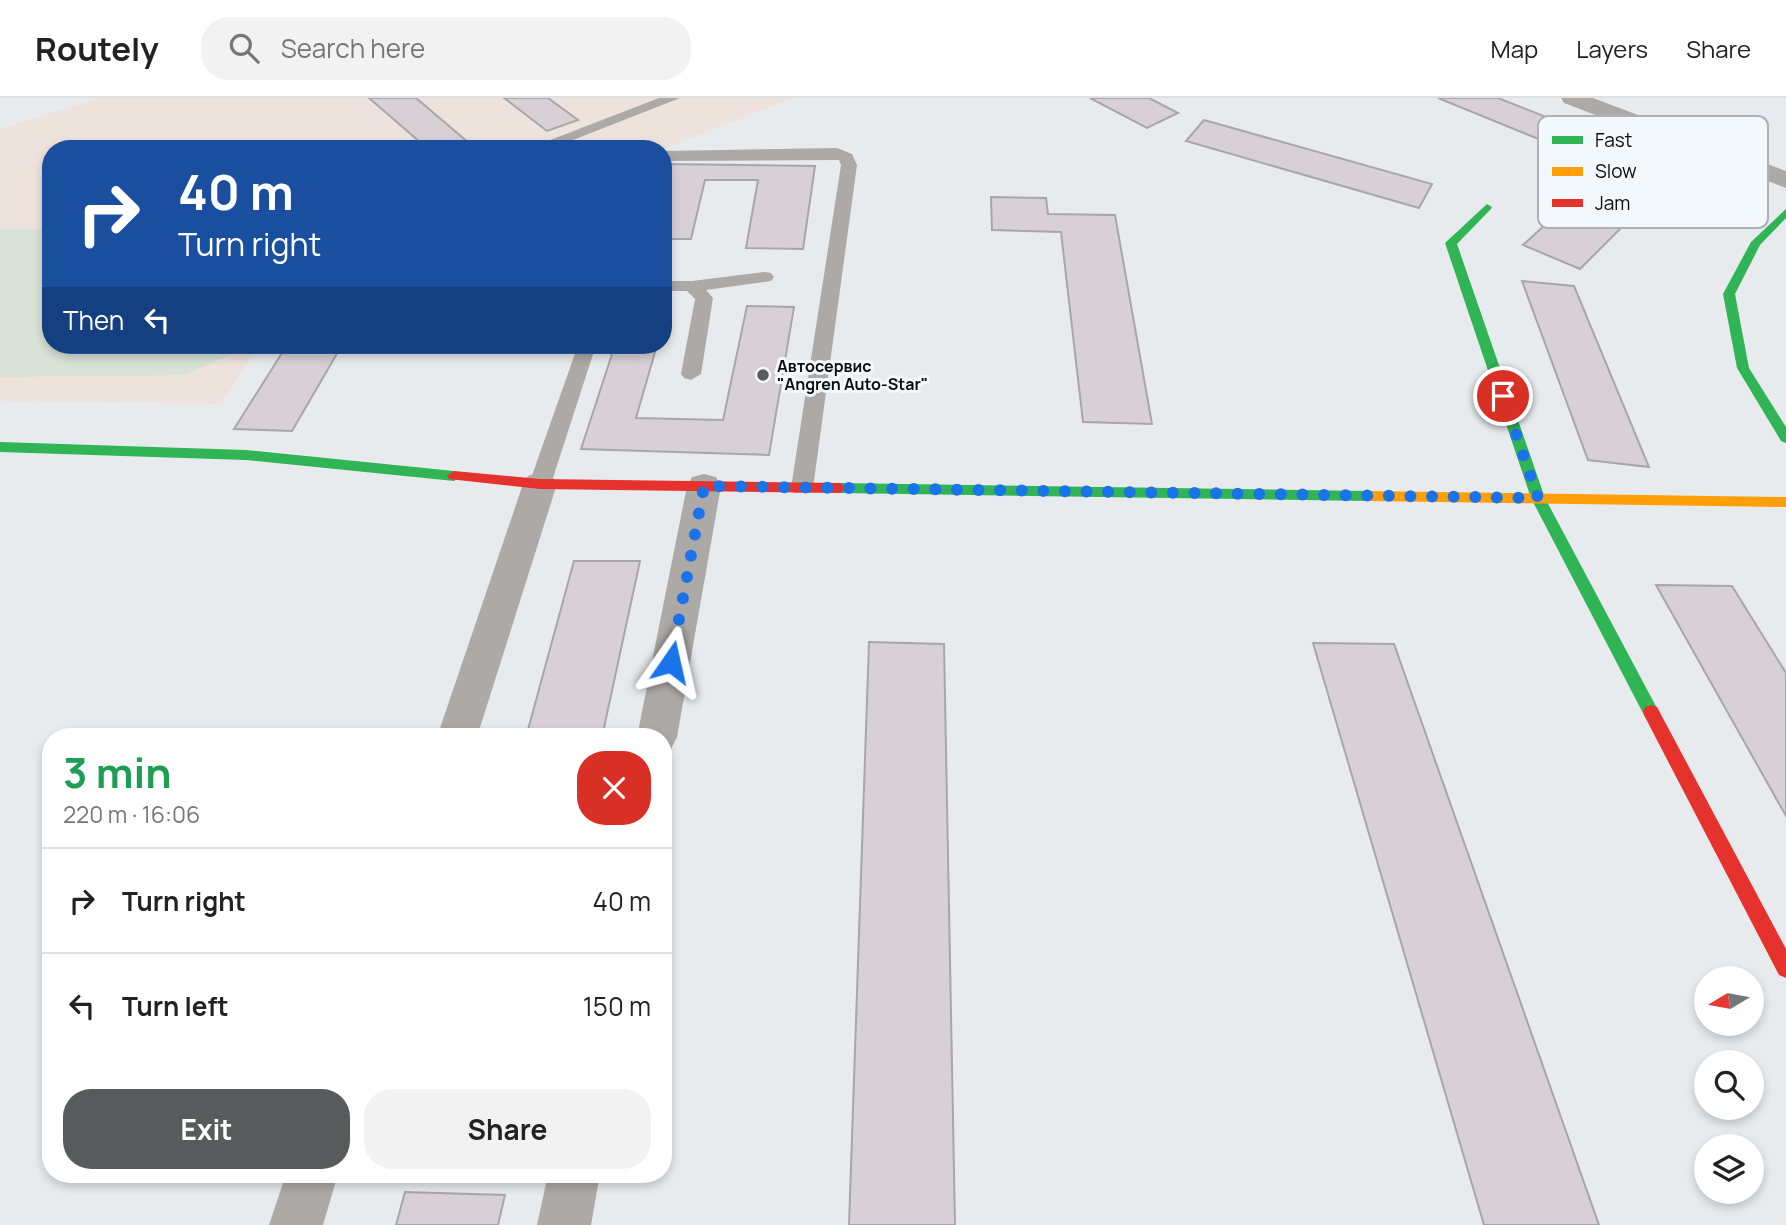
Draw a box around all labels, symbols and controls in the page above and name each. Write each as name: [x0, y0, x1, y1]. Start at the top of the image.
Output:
search box: [201, 17, 691, 80]
text: Routely: [35, 26, 159, 71]
icon: search: [225, 29, 263, 67]
text: Search here: [281, 30, 425, 66]
text: Map: [1491, 32, 1538, 65]
text: Layers: [1576, 32, 1648, 65]
text: Share: [1686, 32, 1751, 65]
legend: [1538, 116, 1768, 228]
text: Fast: [1595, 127, 1632, 153]
text: 40 m: [178, 158, 294, 225]
text: Slow: [1595, 158, 1637, 184]
icon: right: [63, 168, 154, 259]
text: Jam: [1595, 190, 1630, 216]
text: Turn right: [178, 222, 321, 266]
icon: left: [138, 301, 176, 339]
text: Then: [63, 302, 124, 338]
place label: Автосервис "Angren Auto-Star": [777, 355, 928, 395]
pin: [1473, 366, 1533, 426]
marker: Автосервис "Angren Auto-Star": [755, 367, 771, 383]
icon: arrive: [1484, 377, 1522, 415]
position arrow: [634, 625, 708, 699]
text: 3 min: [63, 743, 172, 801]
button: close: [577, 751, 651, 825]
text: 220 m · 16:06: [63, 798, 200, 830]
icon: right: [63, 882, 101, 920]
text: Turn right: [122, 883, 246, 919]
text: 40 m: [593, 883, 651, 919]
north arrow: [1694, 966, 1764, 1036]
map controls: [1694, 966, 1764, 1204]
icon: left: [63, 987, 101, 1025]
text: Turn left: [122, 988, 229, 1024]
text: 150 m: [583, 988, 651, 1024]
button: search: [1694, 1050, 1764, 1120]
button: Exit: [63, 1089, 350, 1169]
button: Share: [364, 1089, 651, 1169]
button: layers: [1694, 1134, 1764, 1204]

